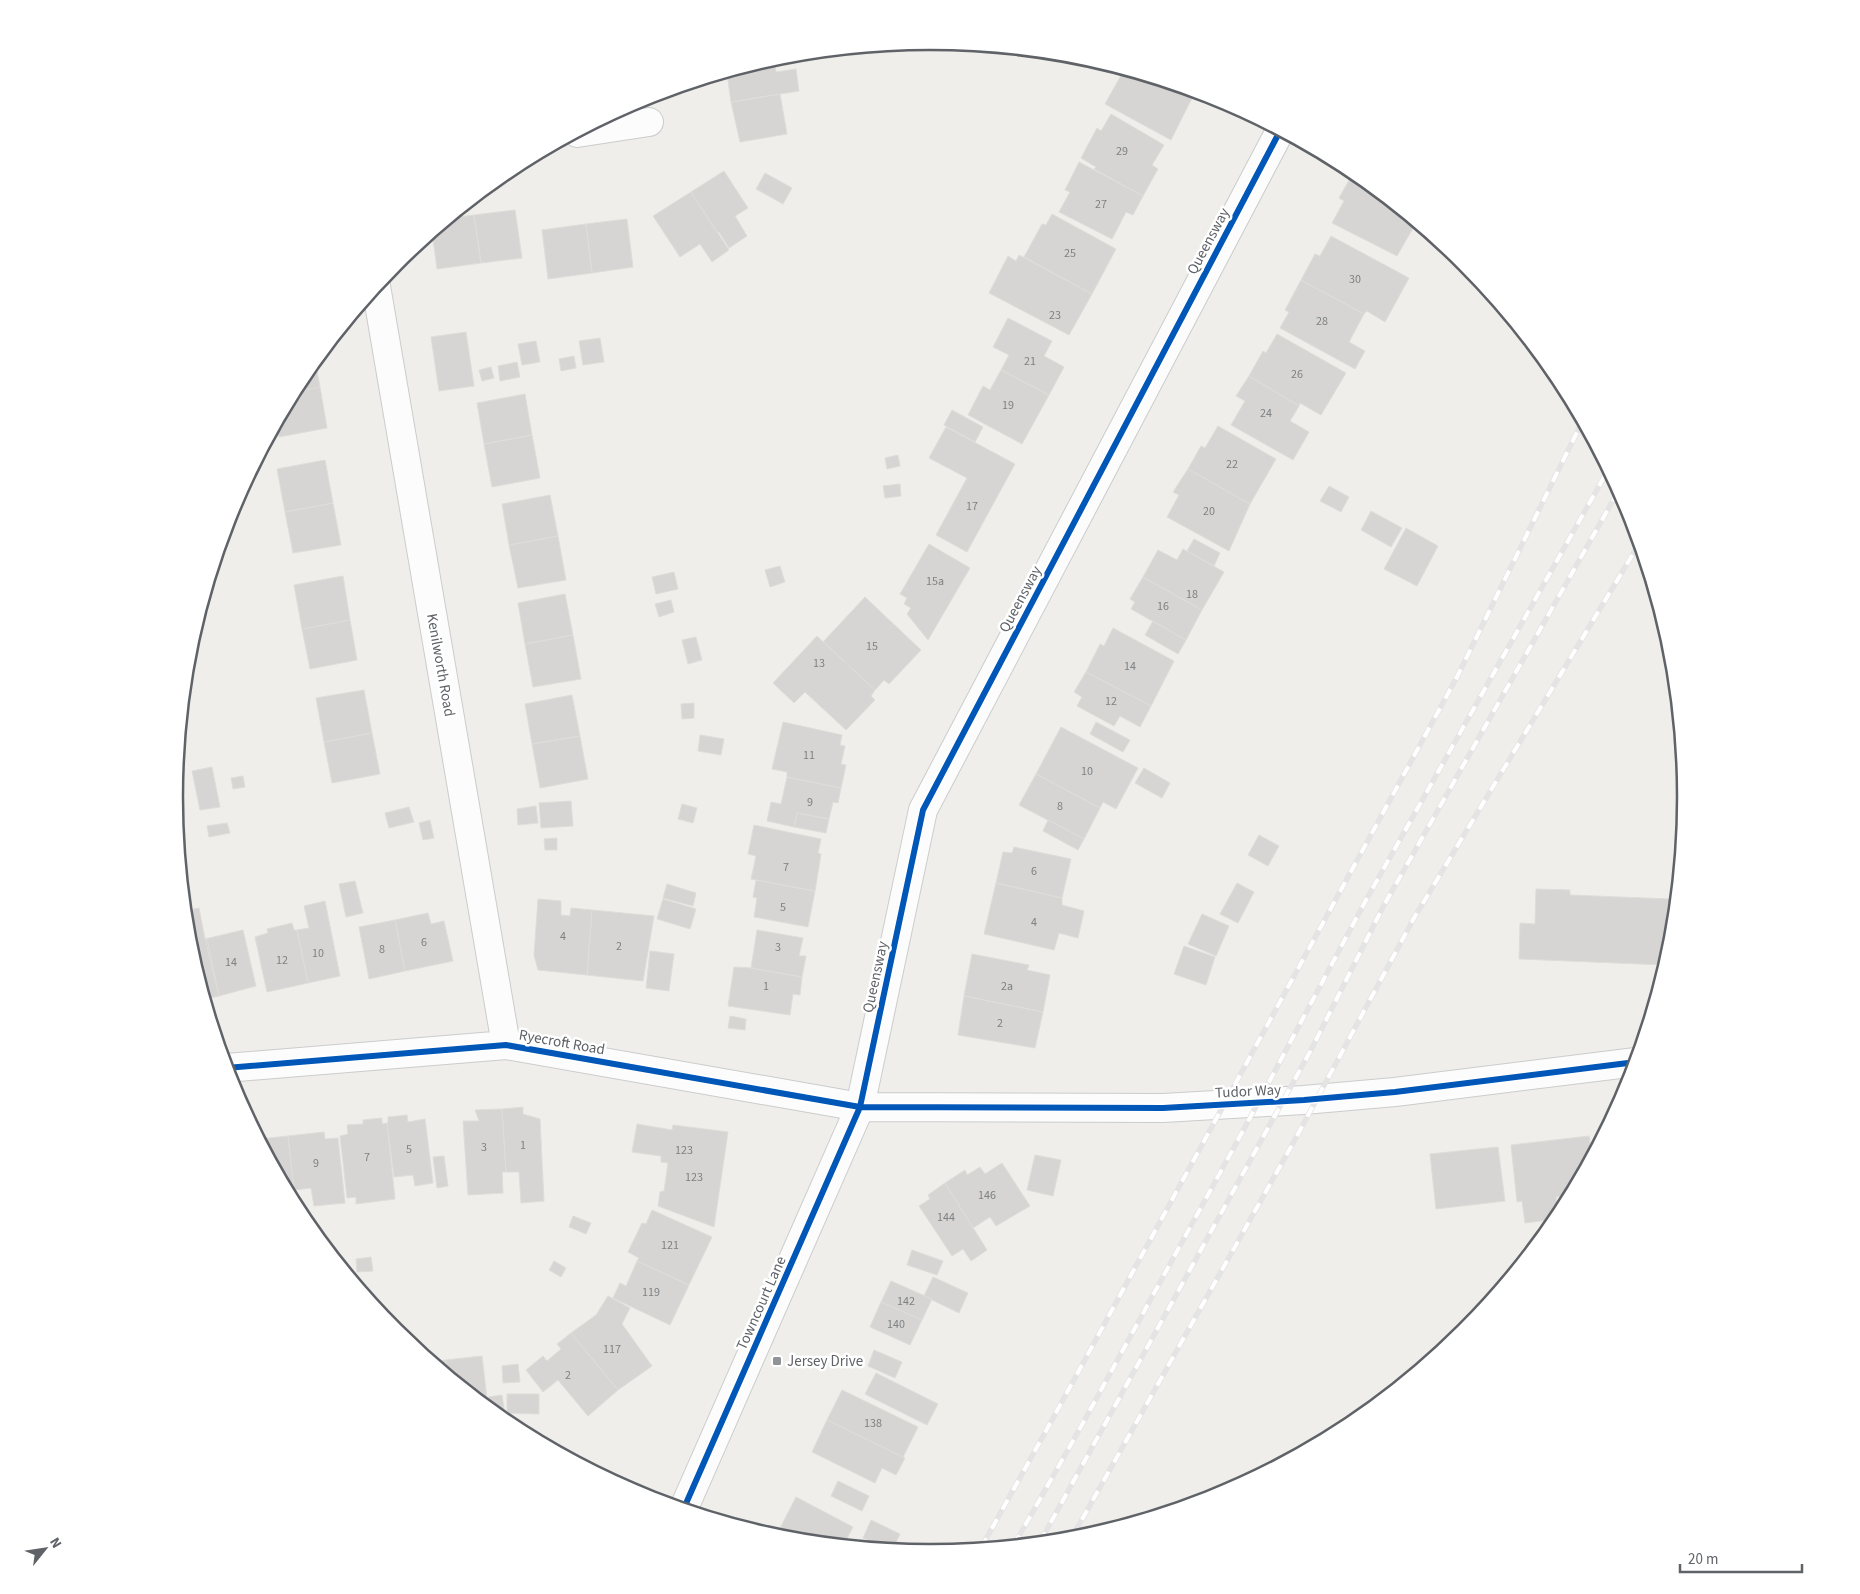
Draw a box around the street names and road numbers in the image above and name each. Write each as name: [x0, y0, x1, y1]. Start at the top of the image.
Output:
street label: Queensway: [1182, 204, 1235, 278]
street label: Queensway: [994, 562, 1047, 636]
street label: Kenilworth Road: [421, 612, 460, 718]
street label: Queensway: [858, 939, 893, 1015]
street label: Ryecroft Road: [517, 1025, 607, 1060]
street label: Tudor Way: [1214, 1079, 1282, 1104]
street label: Towncourt Lane: [731, 1253, 792, 1353]

